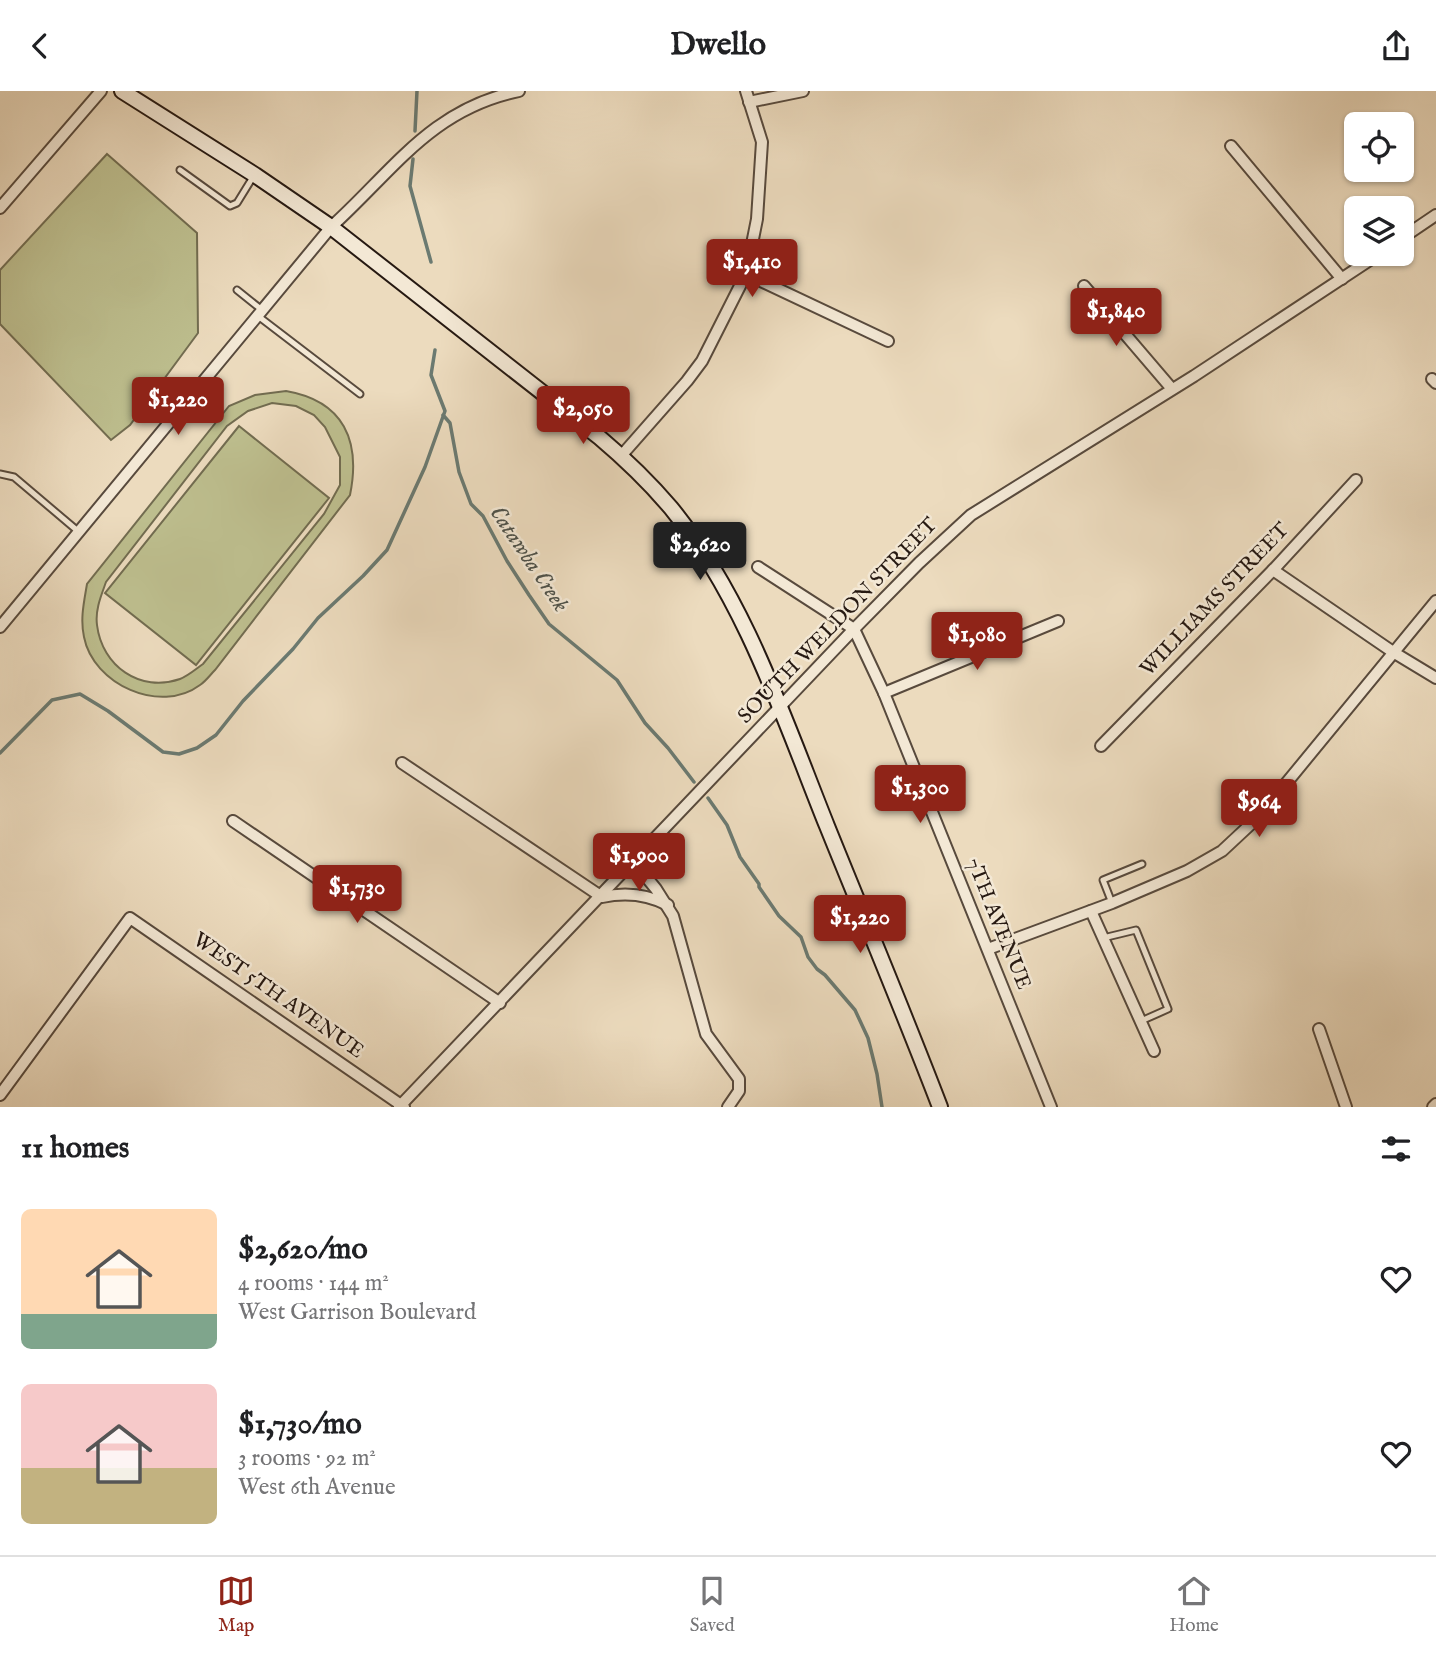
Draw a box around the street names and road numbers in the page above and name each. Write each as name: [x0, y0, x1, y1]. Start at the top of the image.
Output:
street label: SOUTH WELDON STREET: [732, 512, 944, 730]
street label: WILLIAMS STREET: [1135, 517, 1296, 683]
street label: 7TH AVENUE: [959, 854, 1037, 994]
street label: WEST 5TH AVENUE: [187, 927, 369, 1065]

